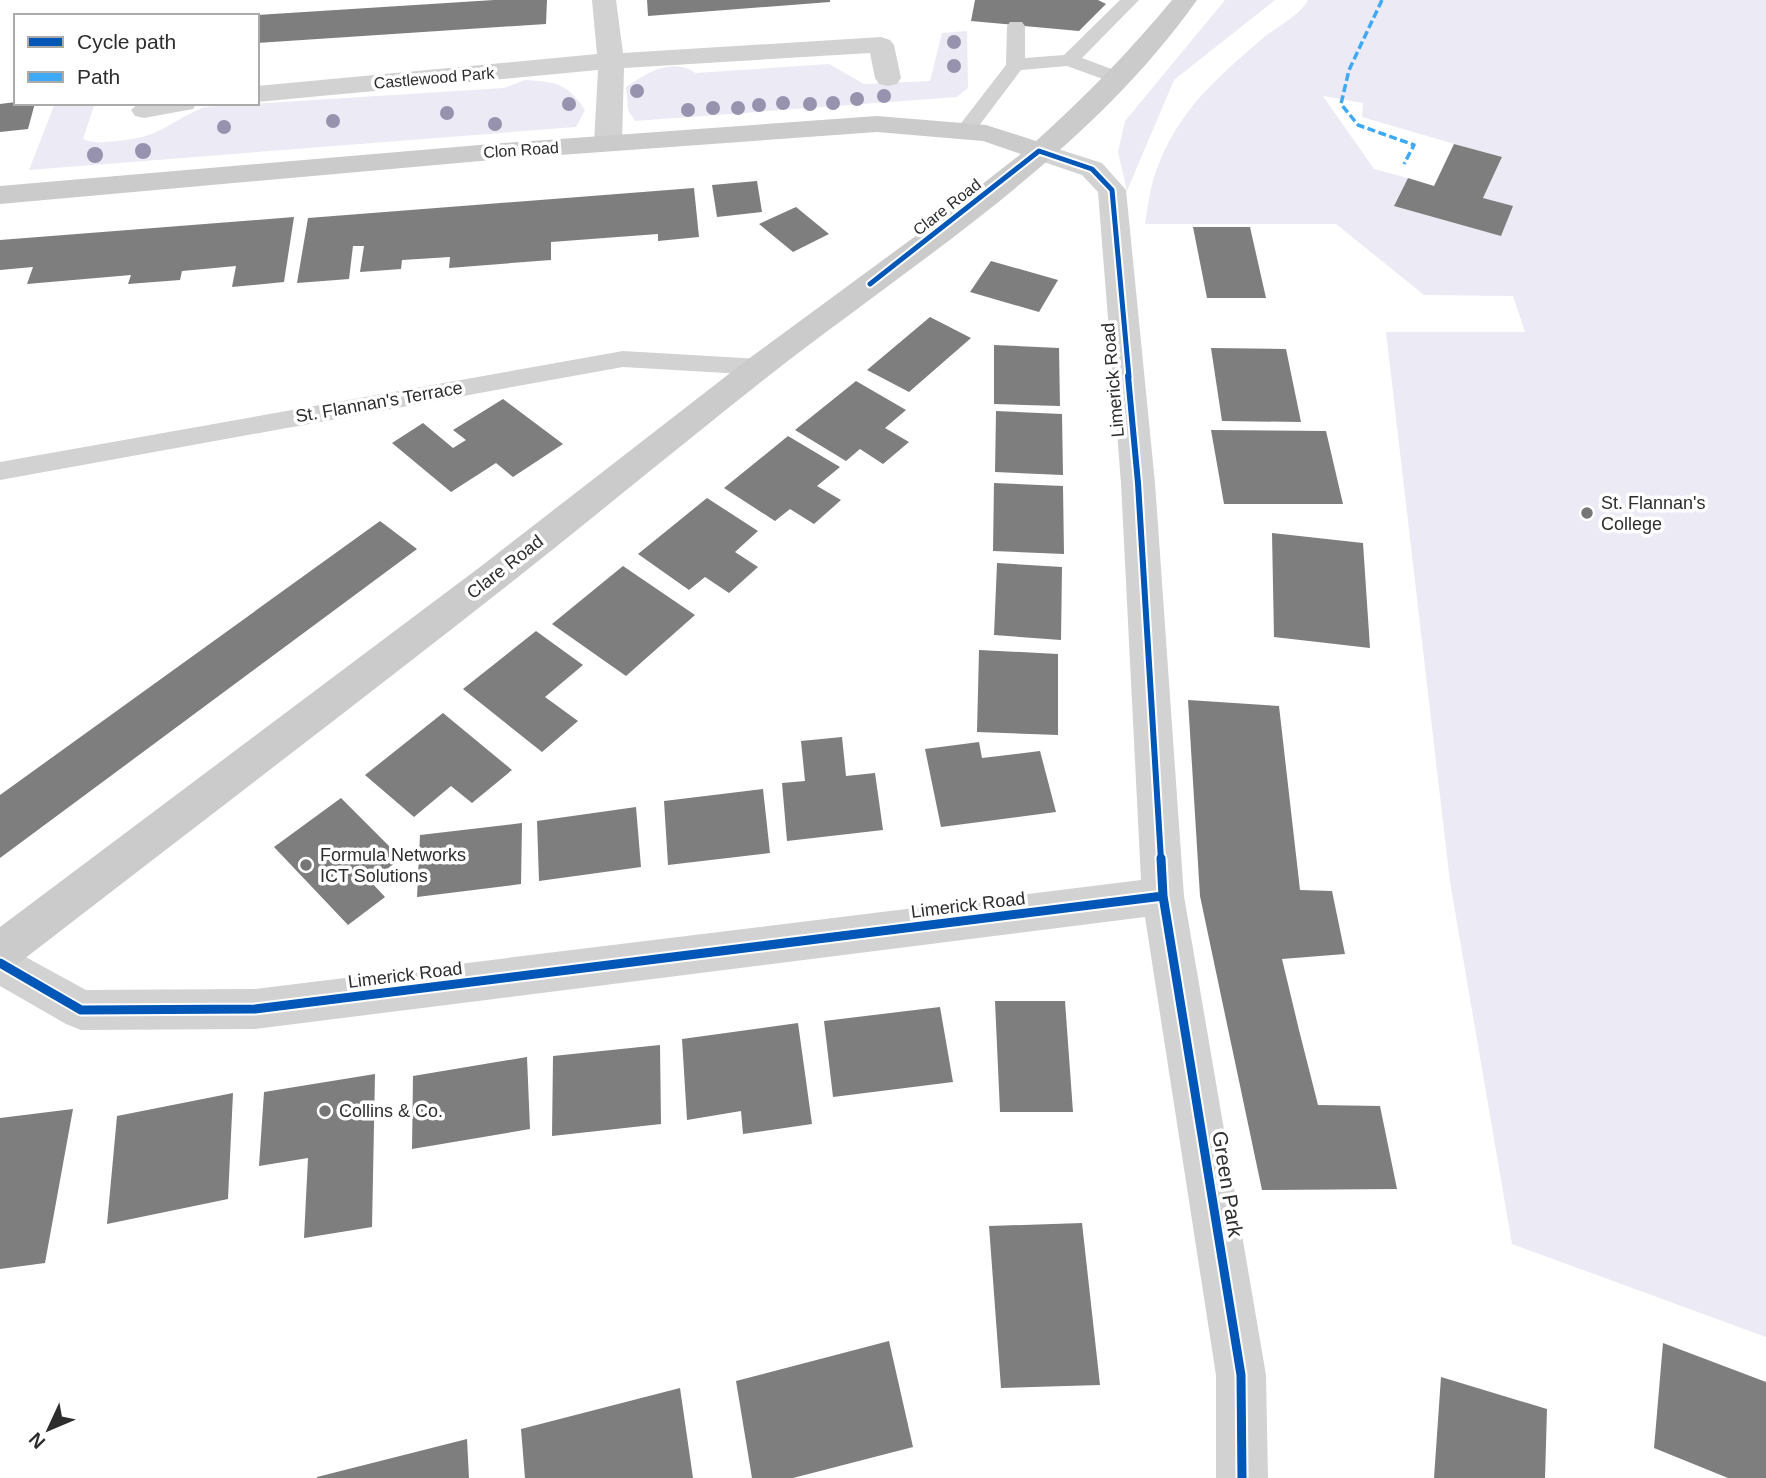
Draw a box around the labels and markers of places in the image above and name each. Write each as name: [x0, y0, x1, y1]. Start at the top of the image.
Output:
place label: St. Flannan's College: [1601, 493, 1706, 534]
marker: St. Flannan's College: [1579, 505, 1595, 521]
place label: Formula Networks ICT Solutions: [320, 845, 466, 886]
marker: Formula Networks ICT Solutions: [298, 857, 314, 873]
place label: Collins & Co.: [339, 1101, 443, 1121]
marker: Collins & Co.: [317, 1103, 333, 1119]

